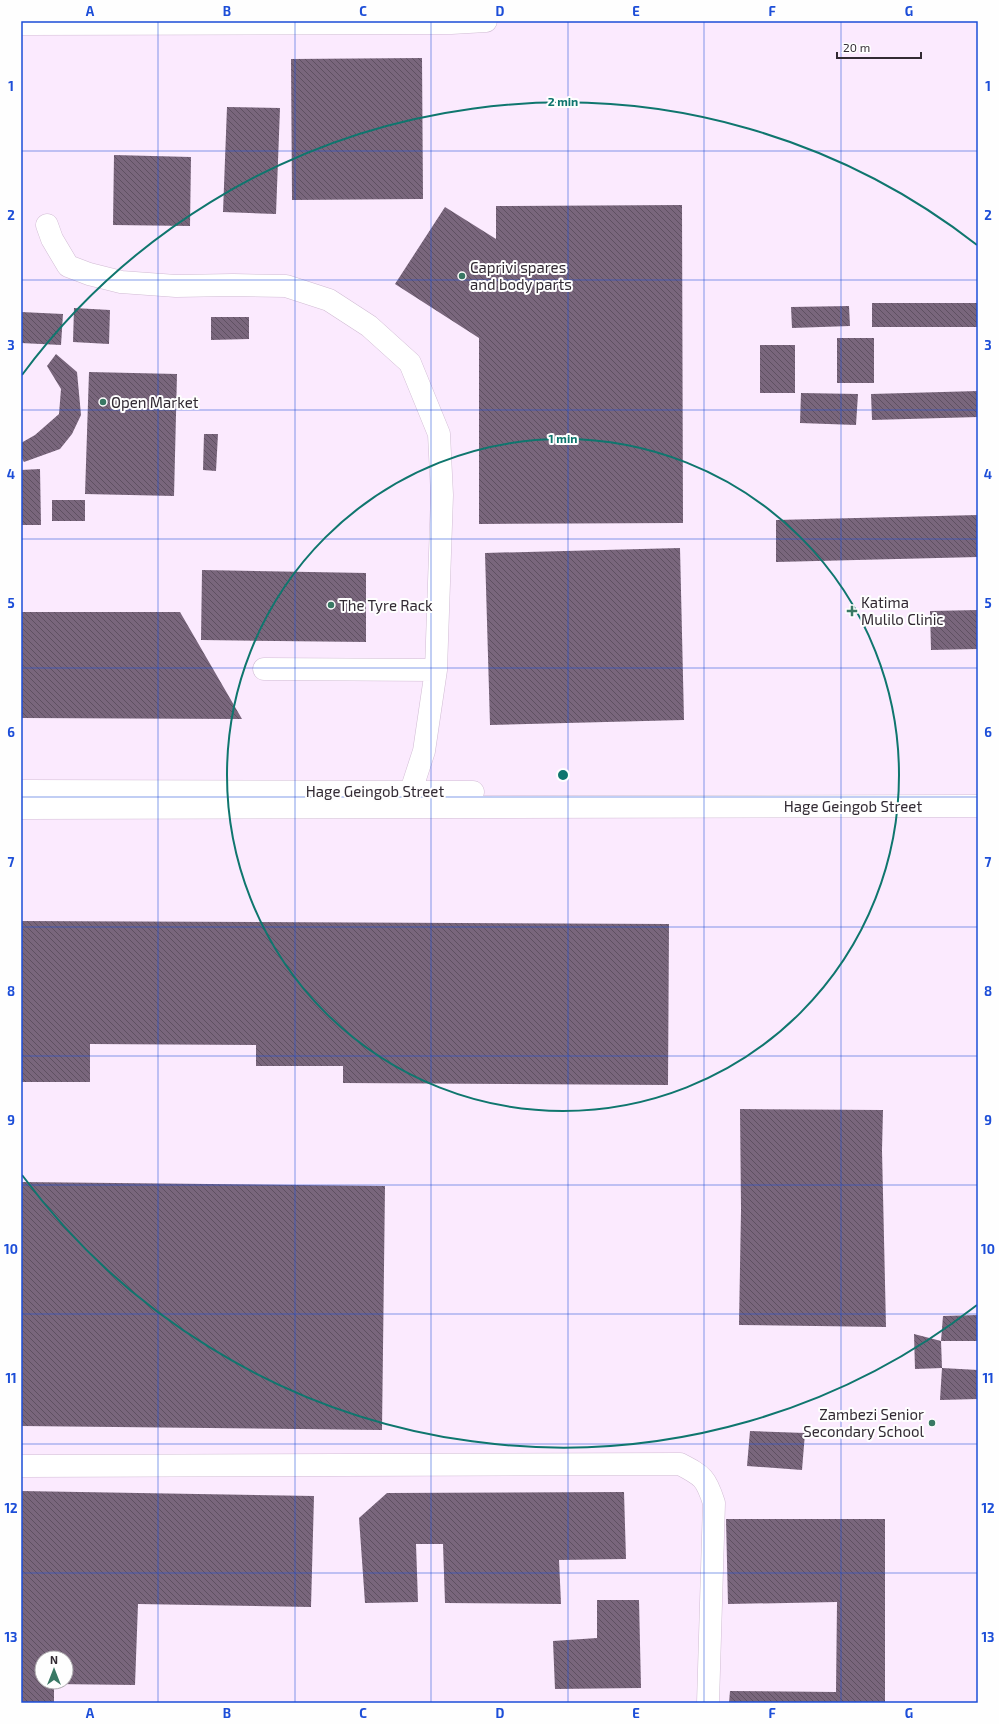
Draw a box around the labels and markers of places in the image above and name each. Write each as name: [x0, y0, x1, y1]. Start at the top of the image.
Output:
place label: Caprivi spares and body parts: [470, 258, 572, 293]
marker: Caprivi spares and body parts: [457, 271, 467, 281]
place label: Open Market: [111, 393, 199, 411]
marker: Open Market: [98, 397, 108, 407]
place label: Katima Mulilo Clinic: [861, 593, 944, 628]
place label: The Tyre Rack: [339, 596, 433, 614]
marker: The Tyre Rack: [326, 600, 336, 610]
marker: Katima Mulilo Clinic: [846, 605, 858, 617]
centre of rings: [556, 768, 570, 782]
place label: Zambezi Senior Secondary School: [803, 1405, 925, 1440]
marker: Zambezi Senior Secondary School: [927, 1418, 937, 1428]

